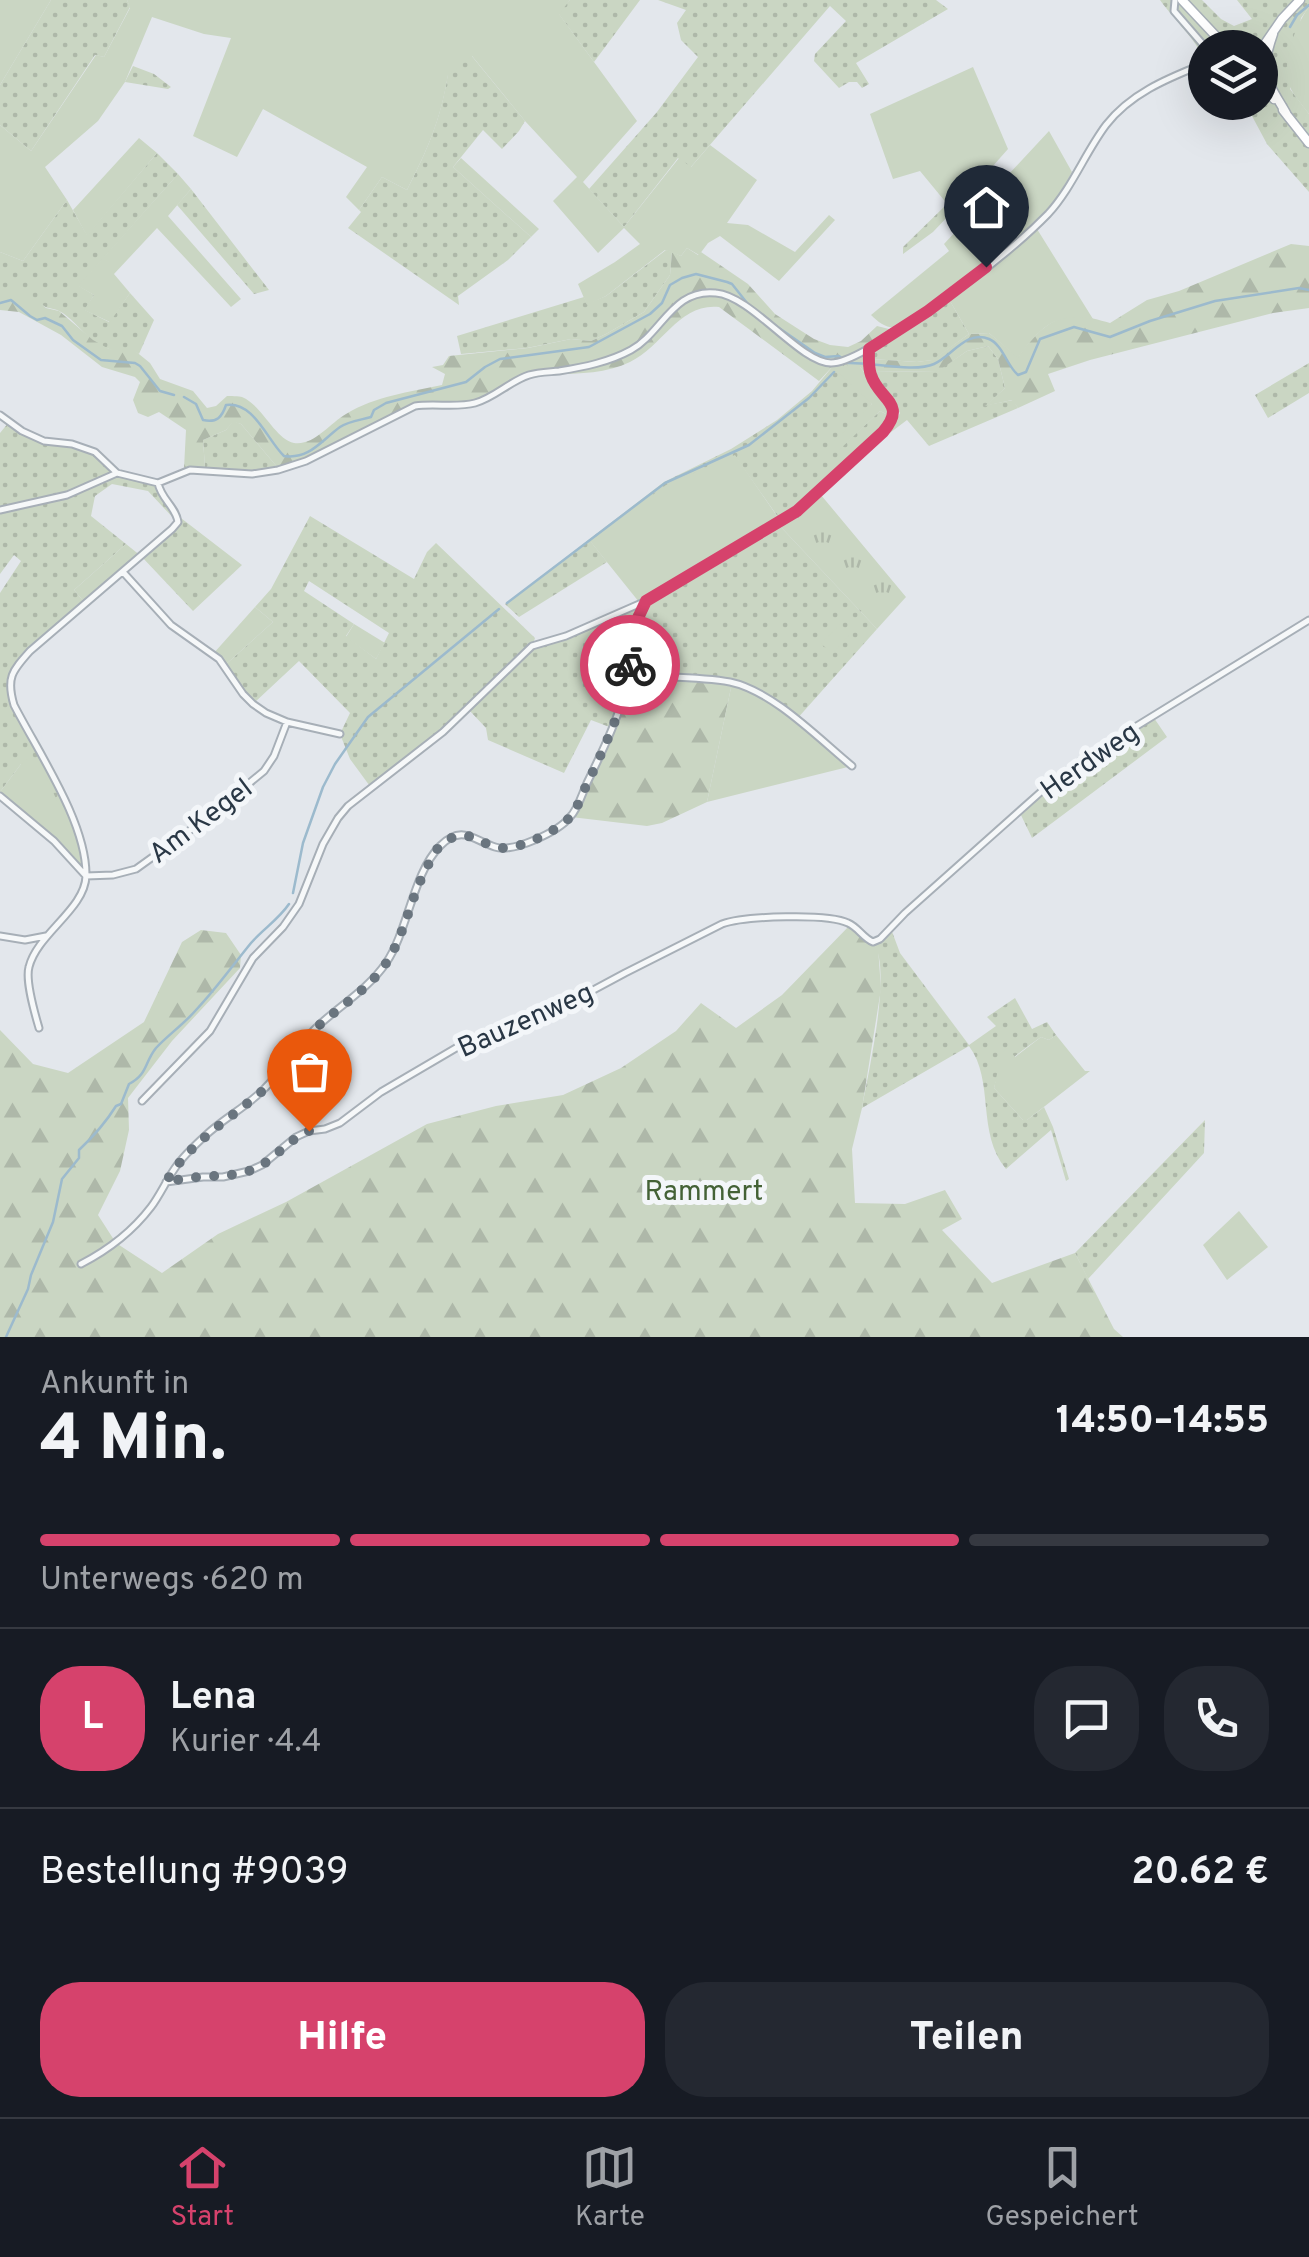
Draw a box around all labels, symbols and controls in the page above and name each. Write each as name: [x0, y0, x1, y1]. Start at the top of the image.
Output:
map controls: [1188, 30, 1278, 120]
button: layers: [1188, 30, 1278, 120]
pin: [944, 165, 1029, 268]
icon: home: [959, 180, 1014, 235]
courier: [580, 615, 680, 715]
icon: bike: [603, 638, 658, 693]
street label: Herdweg: [1035, 716, 1147, 809]
street label: Am Kegel: [143, 772, 261, 873]
street label: Bauzenweg: [453, 976, 600, 1068]
pin: [267, 1029, 352, 1132]
icon: bag: [282, 1044, 337, 1099]
park label: Rammert: [645, 1175, 763, 1211]
text: Ankunft in: [40, 1365, 189, 1405]
text: 14:50–14:55: [1056, 1398, 1269, 1447]
text: 4 Min.: [40, 1401, 226, 1483]
text: Unterwegs · 620 m: [40, 1561, 304, 1601]
button: chat: [1034, 1666, 1139, 1771]
button: phone: [1164, 1666, 1269, 1771]
text: Lena: [170, 1674, 257, 1723]
text: L: [82, 1694, 103, 1743]
text: Kurier · 4.4: [170, 1723, 322, 1763]
text: Bestellung #9039: [40, 1849, 349, 1898]
text: 20.62 €: [1131, 1849, 1269, 1898]
button: Hilfe: [40, 1982, 645, 2097]
button: Teilen: [665, 1982, 1269, 2097]
tab: Start: [170, 2140, 234, 2236]
tab: Karte: [575, 2140, 645, 2236]
tab: Gespeichert: [986, 2140, 1139, 2236]

